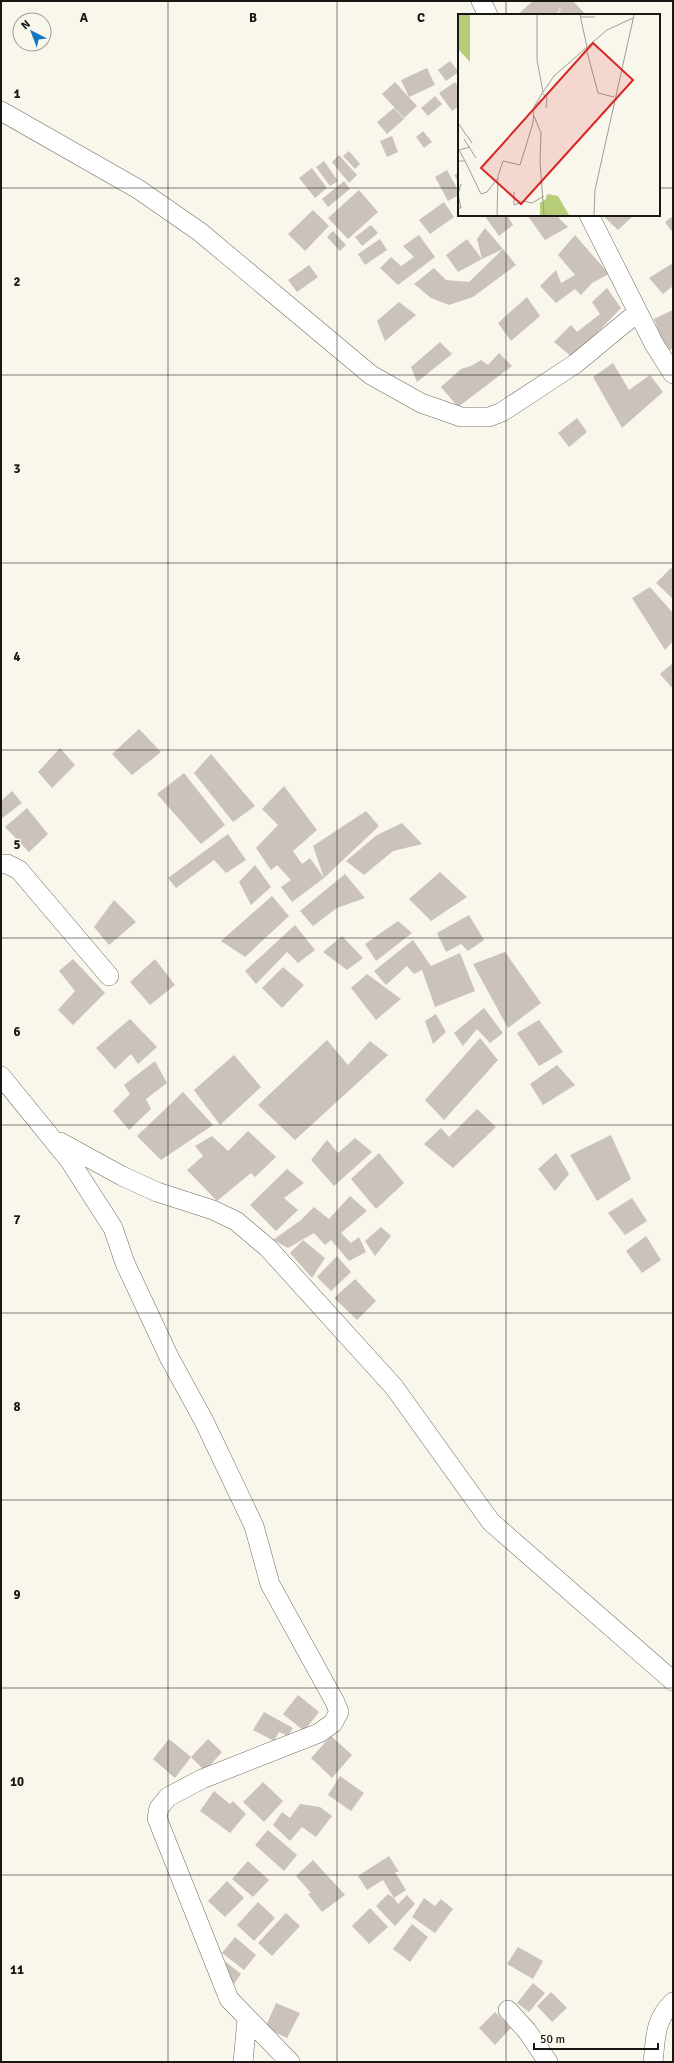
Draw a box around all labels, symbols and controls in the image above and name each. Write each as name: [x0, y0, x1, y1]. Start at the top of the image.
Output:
text: A: [80, 10, 89, 26]
text: B: [249, 10, 257, 26]
text: C: [417, 10, 425, 26]
north arrow: [12, 12, 52, 52]
inset map: [458, 14, 660, 216]
text: N: [18, 18, 33, 32]
text: 1: [13, 86, 21, 102]
text: 2: [13, 274, 21, 290]
text: 3: [13, 461, 21, 477]
text: 4: [13, 649, 21, 665]
text: 5: [13, 837, 21, 853]
text: 6: [13, 1024, 21, 1040]
text: 7: [13, 1212, 21, 1228]
text: 8: [13, 1399, 21, 1415]
text: 9: [13, 1587, 21, 1603]
text: 10: [10, 1774, 24, 1790]
text: 11: [10, 1962, 24, 1978]
scale bar: [534, 2025, 658, 2051]
text: 50 m: [540, 2032, 565, 2047]

